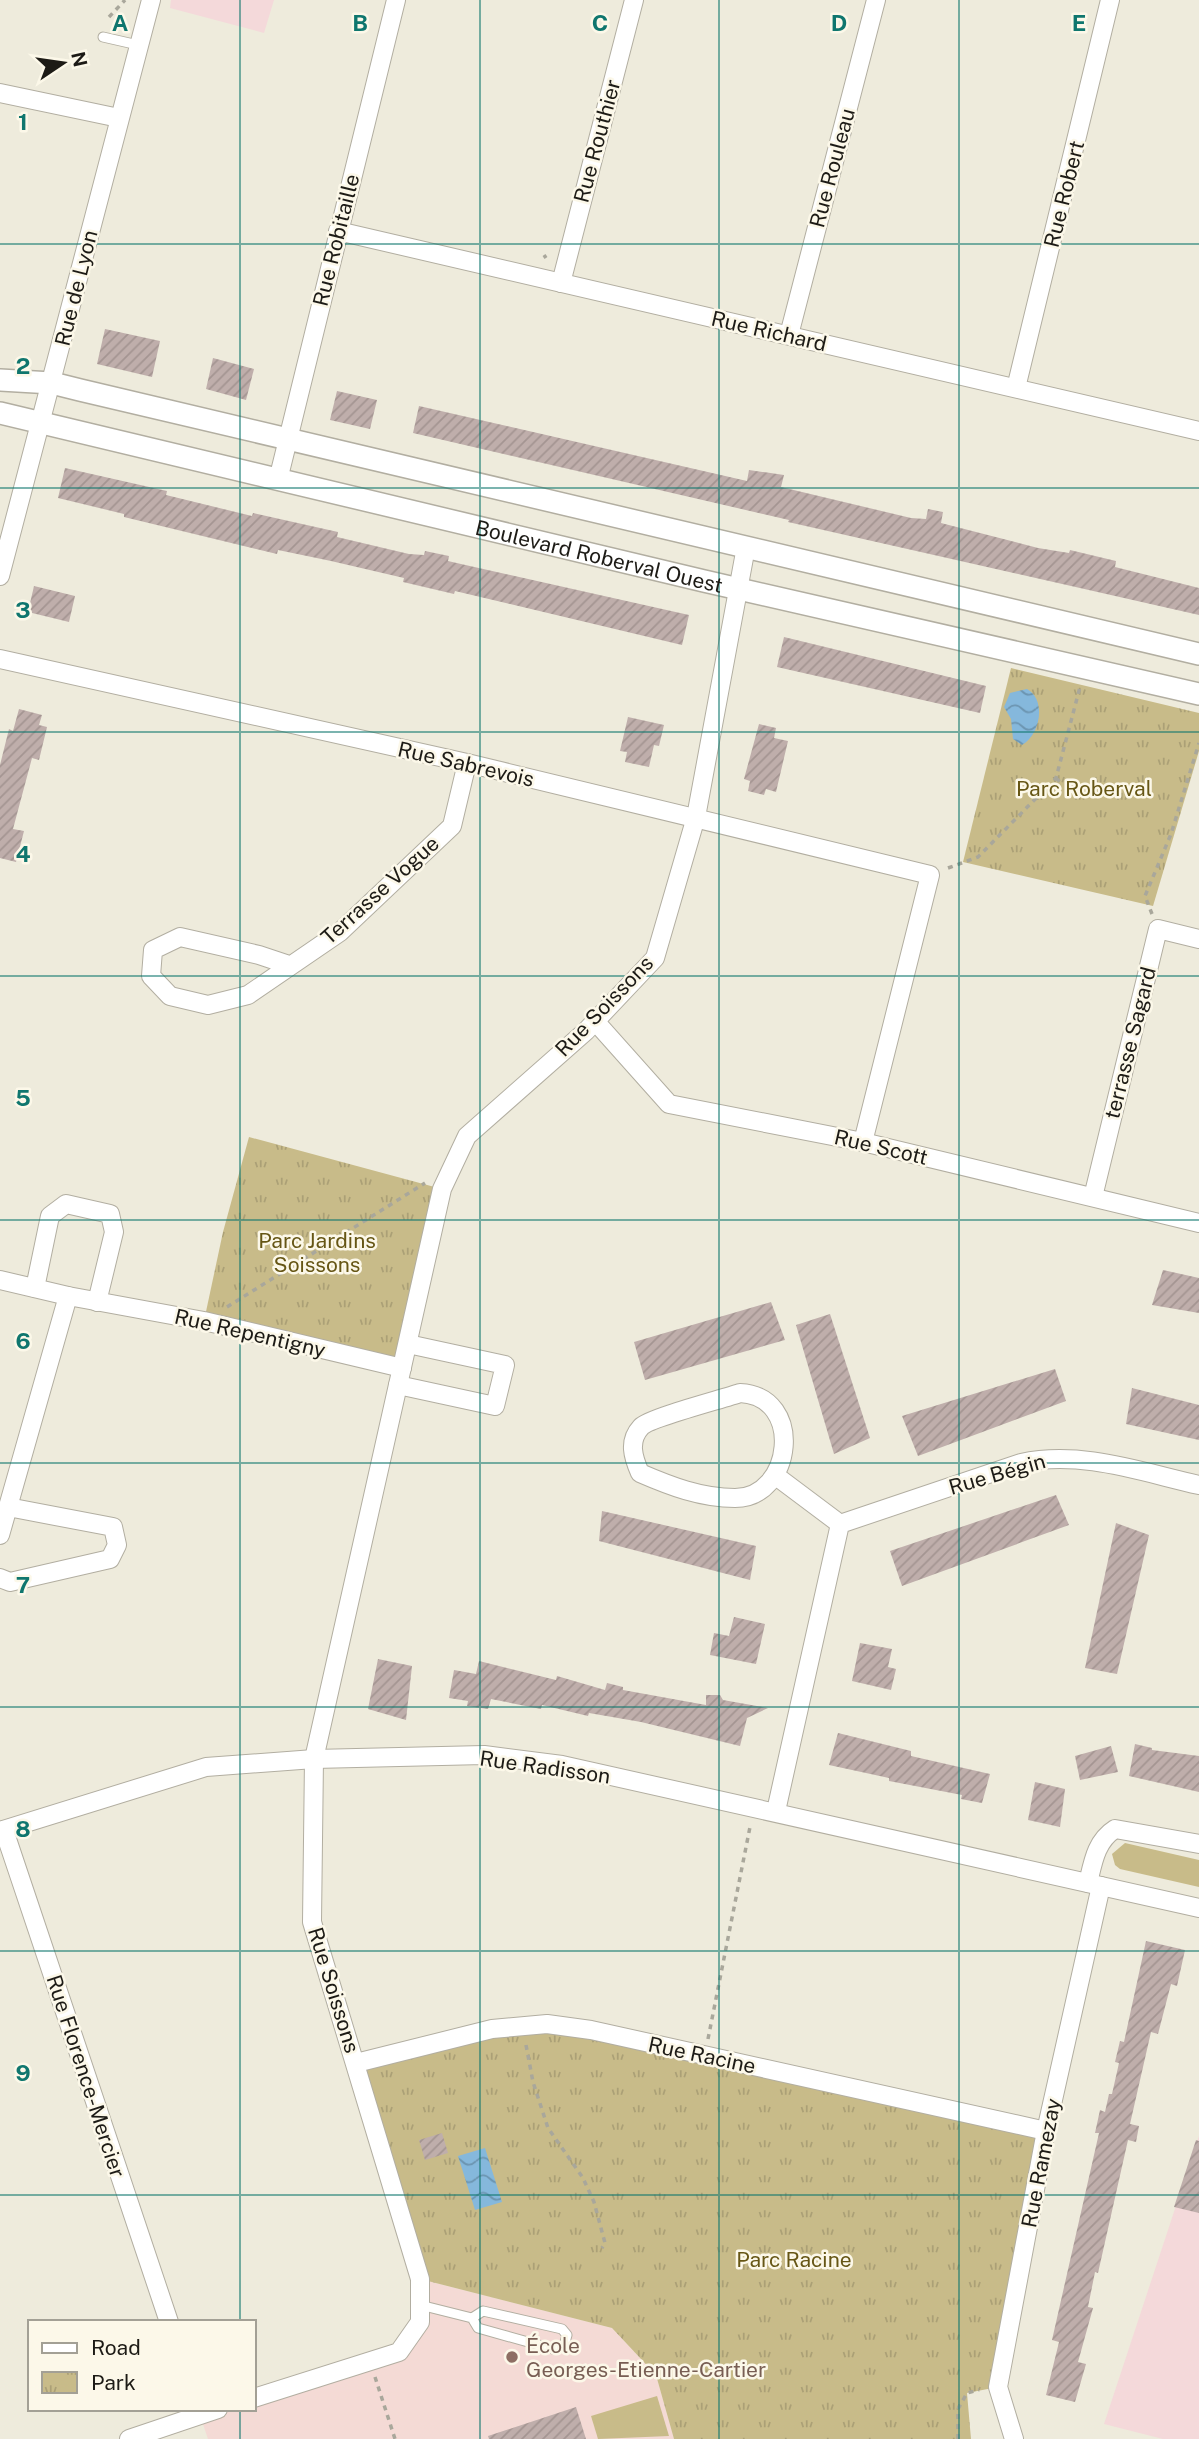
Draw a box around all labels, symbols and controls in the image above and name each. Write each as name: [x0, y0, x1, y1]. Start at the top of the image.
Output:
text: A: [112, 9, 129, 36]
text: B: [352, 9, 368, 36]
text: C: [592, 9, 608, 36]
text: D: [831, 9, 847, 36]
text: E: [1072, 9, 1086, 36]
north arrow: [28, 28, 98, 98]
text: N: [67, 49, 92, 69]
street label: Rue Routhier: [569, 77, 625, 205]
street label: Rue Rouleau: [804, 106, 860, 230]
text: 1: [18, 108, 28, 135]
street label: Rue Robert: [1039, 138, 1089, 250]
street label: Rue Robitaille: [307, 171, 365, 309]
street label: Rue de Lyon: [50, 227, 102, 349]
street label: Rue Richard: [709, 306, 829, 356]
text: 2: [16, 352, 30, 379]
street label: Boulevard Roberval Ouest: [473, 514, 725, 597]
text: 3: [15, 596, 31, 623]
street label: Rue Sabrevois: [395, 736, 537, 792]
park label: Parc Roberval: [1016, 776, 1152, 801]
street label: Terrasse Vogue: [316, 831, 444, 949]
text: 4: [15, 840, 31, 867]
street label: Rue Soissons: [550, 951, 658, 1061]
street label: terrasse Sagard: [1099, 964, 1161, 1122]
text: 5: [15, 1084, 31, 1111]
street label: Rue Scott: [832, 1124, 930, 1170]
park label: Parc Jardins Soissons: [258, 1228, 376, 1277]
street label: Rue Repentigny: [172, 1303, 328, 1363]
text: 6: [15, 1327, 31, 1354]
street label: Rue Bégin: [946, 1448, 1048, 1500]
text: 7: [16, 1571, 30, 1598]
street label: Rue Radisson: [478, 1745, 612, 1789]
text: 8: [15, 1815, 31, 1842]
street label: Rue Soissons: [303, 1924, 365, 2056]
street label: Rue Florence-Mercier: [41, 1971, 131, 2181]
street label: Rue Racine: [646, 2031, 758, 2079]
text: 9: [15, 2059, 31, 2086]
street label: Rue Ramezay: [1016, 2096, 1066, 2230]
park label: Parc Racine: [736, 2247, 852, 2272]
legend: [28, 2320, 256, 2411]
place label: École Georges-Etienne-Cartier: [526, 2333, 766, 2382]
text: Road: [91, 2335, 141, 2360]
marker: École Georges-Etienne-Cartier: [504, 2349, 520, 2365]
text: Park: [91, 2370, 136, 2395]

